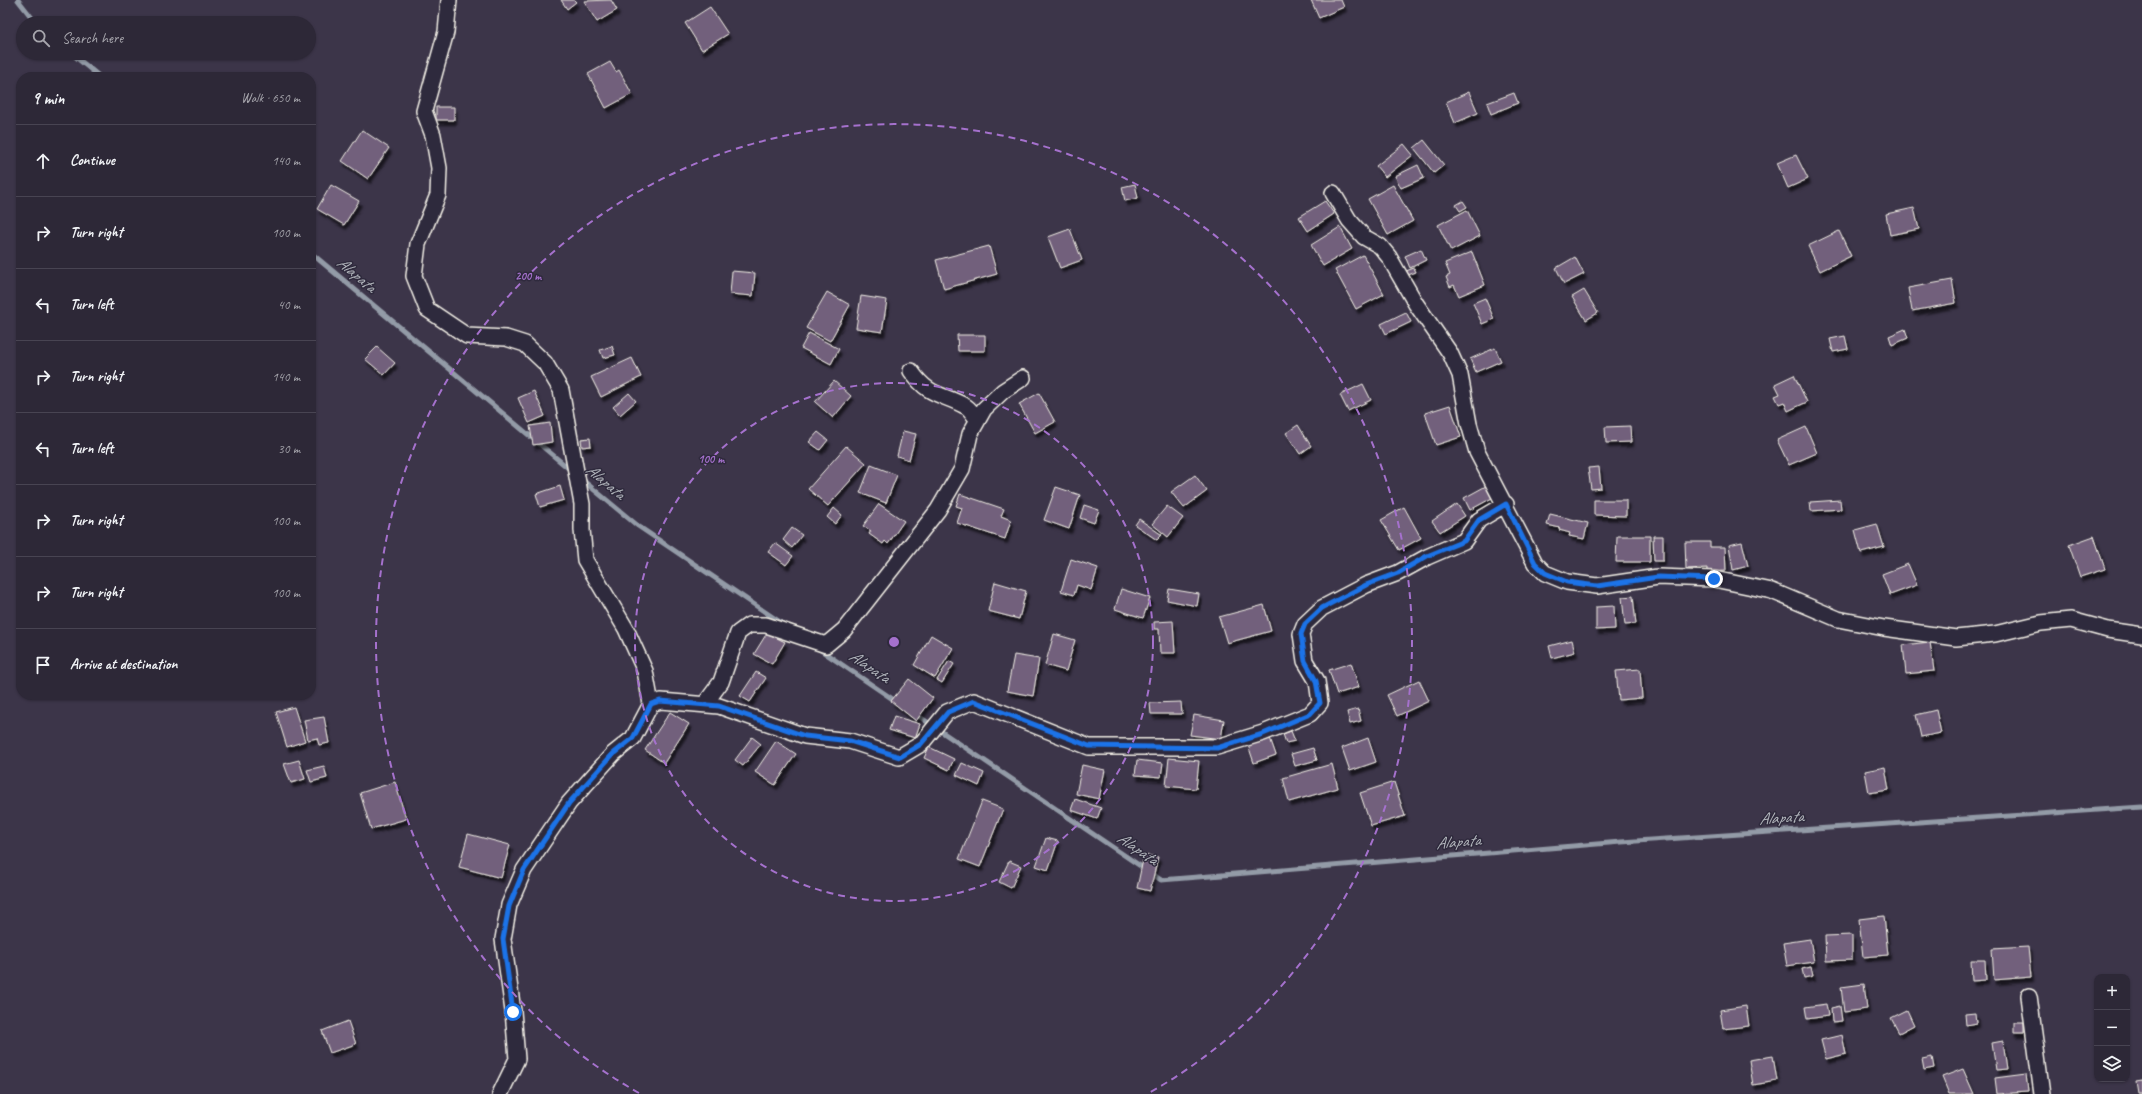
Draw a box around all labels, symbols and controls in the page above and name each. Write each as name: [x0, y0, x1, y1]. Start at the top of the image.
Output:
search box: [16, 16, 316, 60]
icon: search: [30, 27, 52, 49]
text: Search here: [62, 29, 123, 48]
text: 9 min: [32, 88, 64, 109]
text: Walk · 650 m: [241, 90, 300, 106]
icon: ahead: [32, 150, 54, 172]
text: Continue: [70, 151, 115, 170]
text: 140 m: [272, 153, 300, 169]
icon: right: [32, 222, 54, 244]
text: Turn right: [70, 223, 123, 242]
text: 100 m: [272, 225, 300, 241]
water label: Alapata: [333, 252, 382, 298]
text: 200 m: [515, 268, 542, 284]
icon: left: [32, 294, 54, 316]
text: Turn left: [70, 295, 113, 314]
text: 40 m: [278, 297, 300, 313]
icon: right: [32, 366, 54, 388]
text: Turn right: [70, 367, 123, 386]
text: 140 m: [272, 369, 300, 385]
icon: left: [32, 438, 54, 460]
text: Turn left: [70, 439, 113, 458]
text: 30 m: [278, 441, 300, 457]
text: 100 m: [698, 451, 725, 467]
water label: Alapata: [582, 459, 631, 505]
icon: right: [32, 510, 54, 532]
text: Turn right: [70, 511, 123, 530]
text: 100 m: [272, 513, 300, 529]
route end: [1705, 570, 1723, 588]
icon: right: [32, 582, 54, 604]
text: Turn right: [70, 583, 123, 602]
text: 100 m: [272, 585, 300, 601]
centre of rings: [887, 635, 901, 649]
water label: Alapata: [845, 645, 896, 689]
icon: arrive: [32, 654, 54, 676]
text: Arrive at destination: [70, 655, 177, 674]
water label: Alapata: [1758, 805, 1806, 830]
water label: Alapata: [1113, 827, 1164, 871]
water label: Alapata: [1435, 829, 1483, 854]
map controls: [2094, 974, 2130, 1082]
button: +: [2094, 974, 2130, 1010]
route start: [504, 1003, 522, 1021]
button: −: [2094, 1010, 2130, 1046]
button: layers: [2094, 1046, 2130, 1082]

